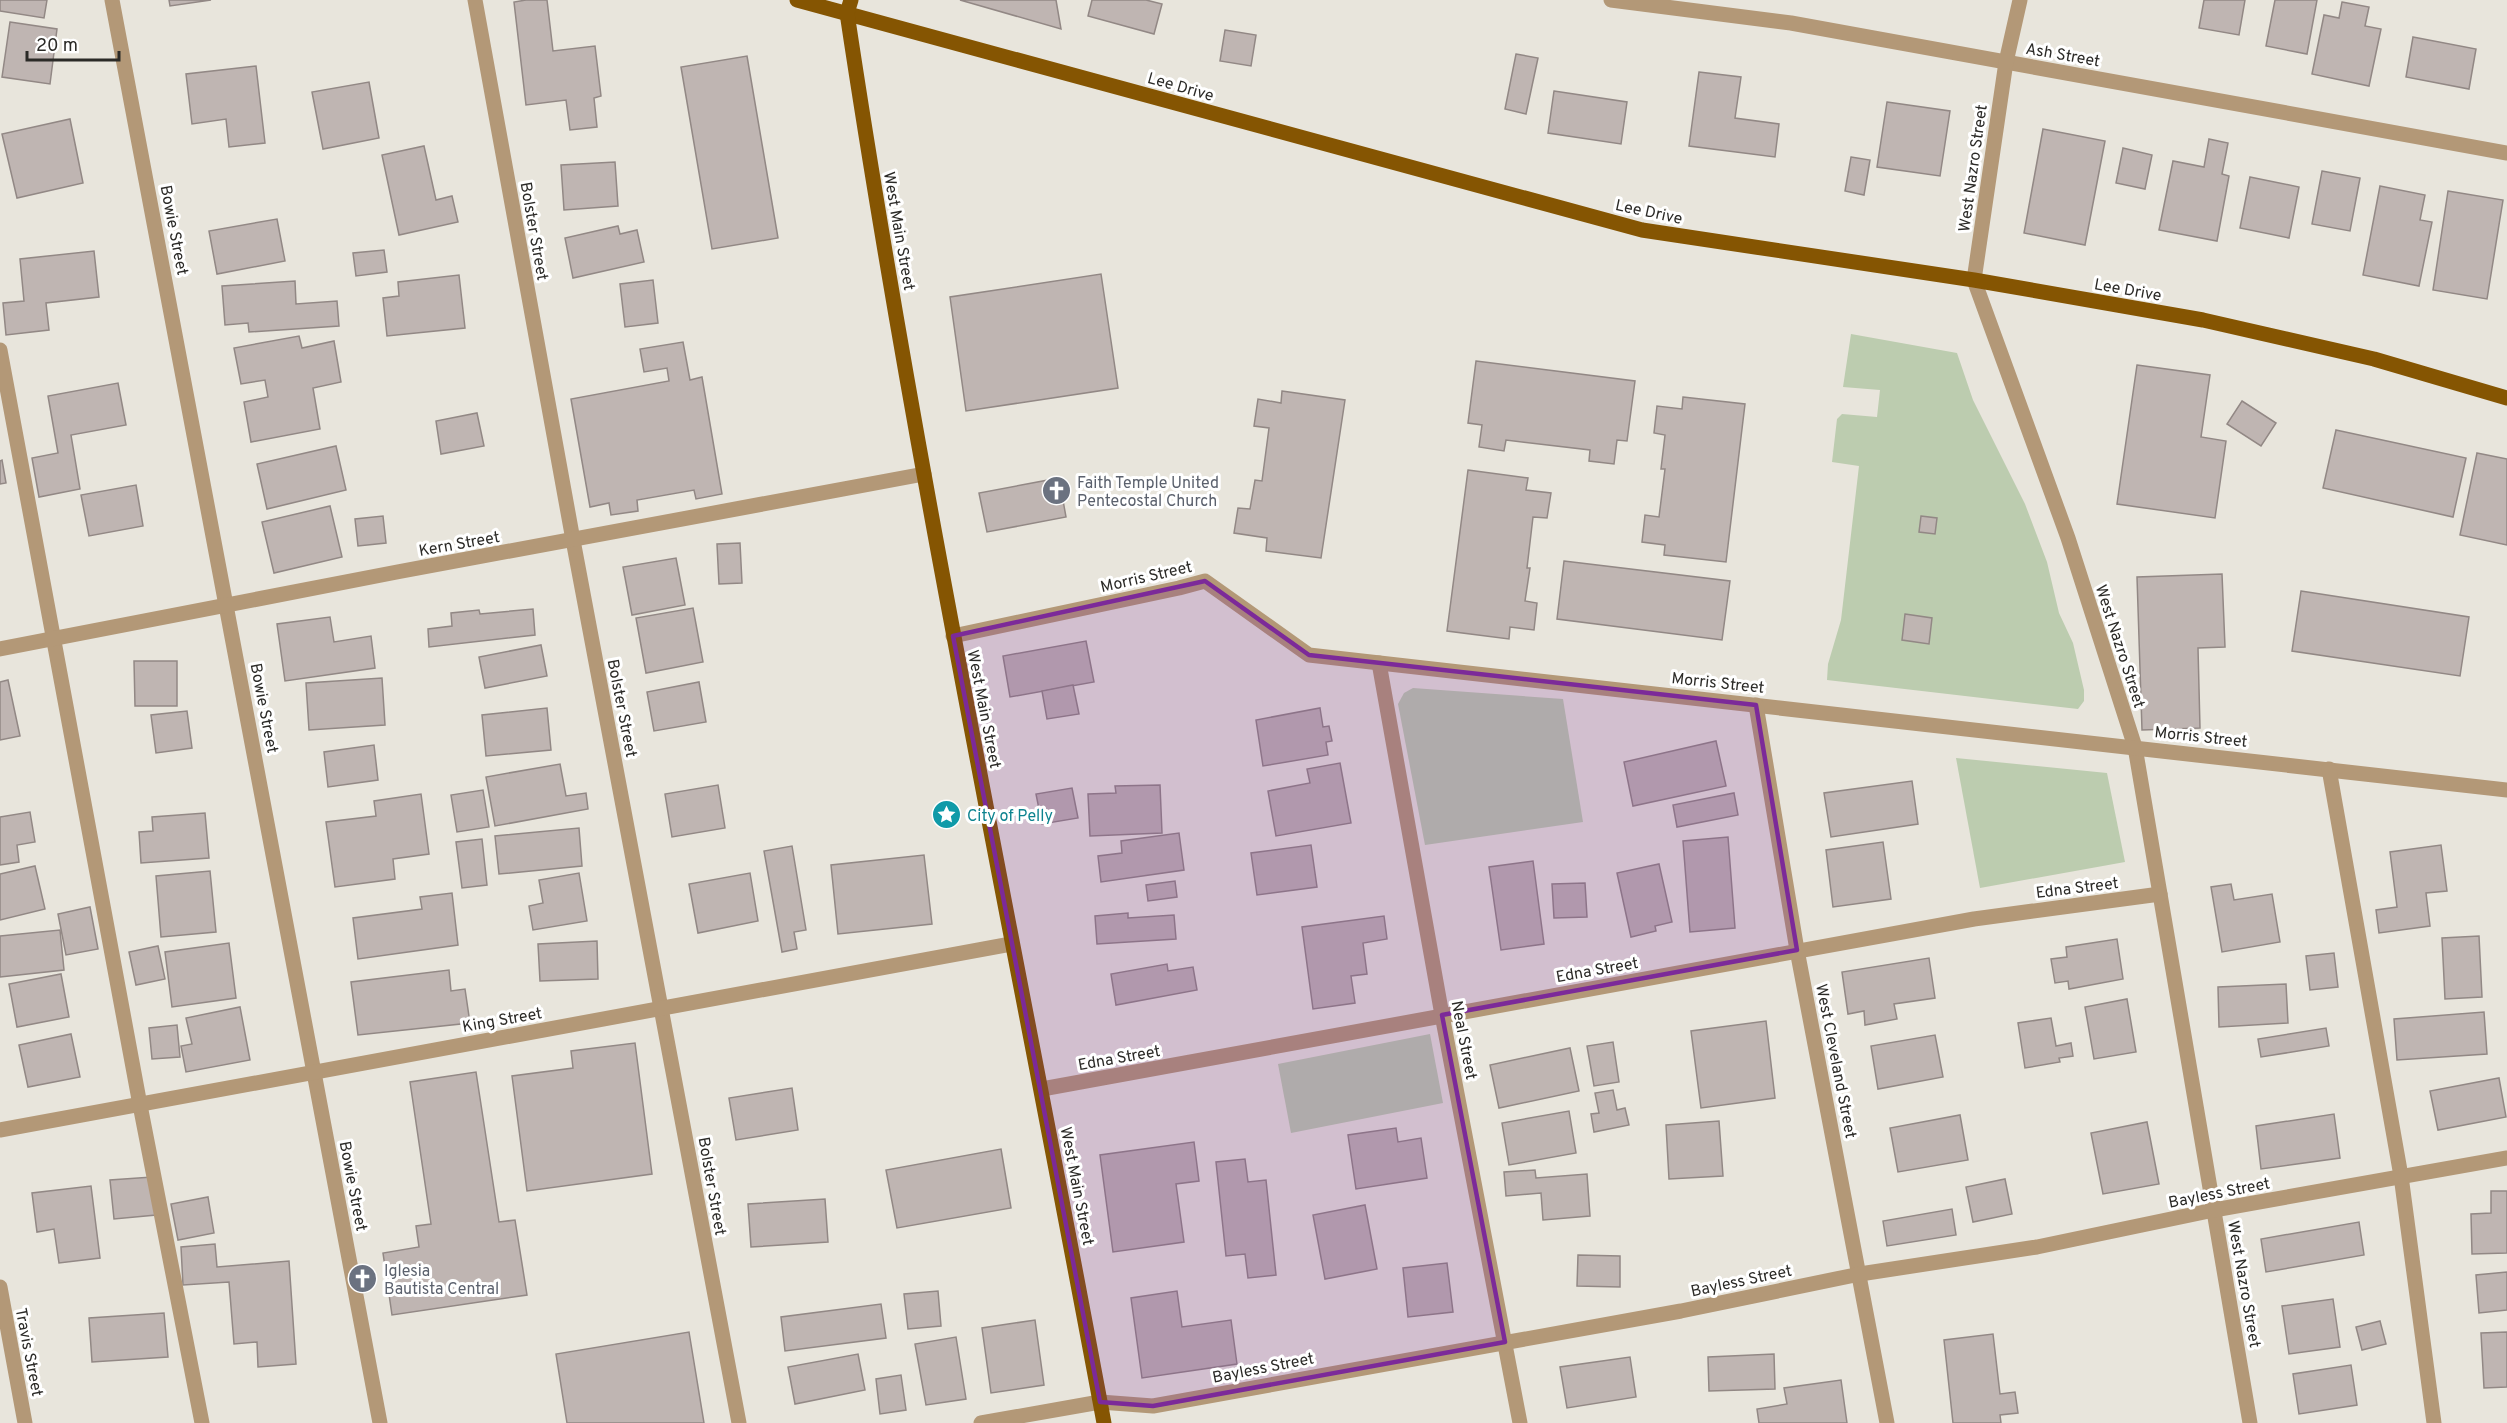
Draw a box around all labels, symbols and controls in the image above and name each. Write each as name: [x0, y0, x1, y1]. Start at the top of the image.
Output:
scale bar: [27, 24, 118, 62]
text: 20 m: [36, 35, 78, 58]
street label: Ash Street: [2024, 40, 2101, 72]
street label: Lee Drive: [1145, 69, 1216, 107]
street label: West Nazro Street: [1955, 103, 1993, 233]
street label: West Main Street: [878, 170, 918, 292]
street label: Bolster Street: [515, 180, 552, 282]
street label: Bowie Street: [155, 184, 192, 277]
street label: Lee Drive: [1613, 196, 1684, 230]
street label: Lee Drive: [2092, 275, 2163, 307]
place label: Faith Temple United Pentecostal Church: [1077, 474, 1219, 512]
church icon: Faith Temple United Pentecostal Church: [1040, 475, 1072, 507]
street label: Kern Street: [417, 528, 501, 562]
street label: Morris Street: [1099, 558, 1194, 598]
street label: West Nazro Street: [2090, 582, 2148, 711]
street label: West Main Street: [962, 648, 1004, 770]
street label: Bolster Street: [602, 657, 640, 759]
street label: Bowie Street: [245, 662, 282, 755]
street label: Morris Street: [1670, 669, 1765, 699]
street label: Morris Street: [2153, 723, 2248, 753]
place icon: City of Pelly: [930, 799, 962, 831]
place label: City of Pelly: [967, 807, 1053, 827]
street label: Edna Street: [2035, 874, 2120, 904]
street label: Edna Street: [1555, 954, 1640, 988]
street label: West Cleveland Street: [1810, 982, 1860, 1140]
street label: Neal Street: [1446, 999, 1481, 1082]
street label: King Street: [461, 1004, 544, 1038]
street label: Edna Street: [1077, 1042, 1162, 1076]
street label: West Main Street: [1055, 1125, 1097, 1247]
street label: Bolster Street: [693, 1135, 730, 1237]
street label: Bowie Street: [334, 1140, 371, 1233]
street label: Bayless Street: [2167, 1174, 2272, 1214]
street label: West Nazro Street: [2222, 1219, 2264, 1349]
street label: Bayless Street: [1689, 1261, 1794, 1302]
place label: Iglesia Bautista Central: [384, 1262, 499, 1300]
church icon: Iglesia Bautista Central: [347, 1263, 379, 1295]
street label: Travis Street: [10, 1306, 46, 1398]
street label: Bayless Street: [1211, 1349, 1316, 1389]

